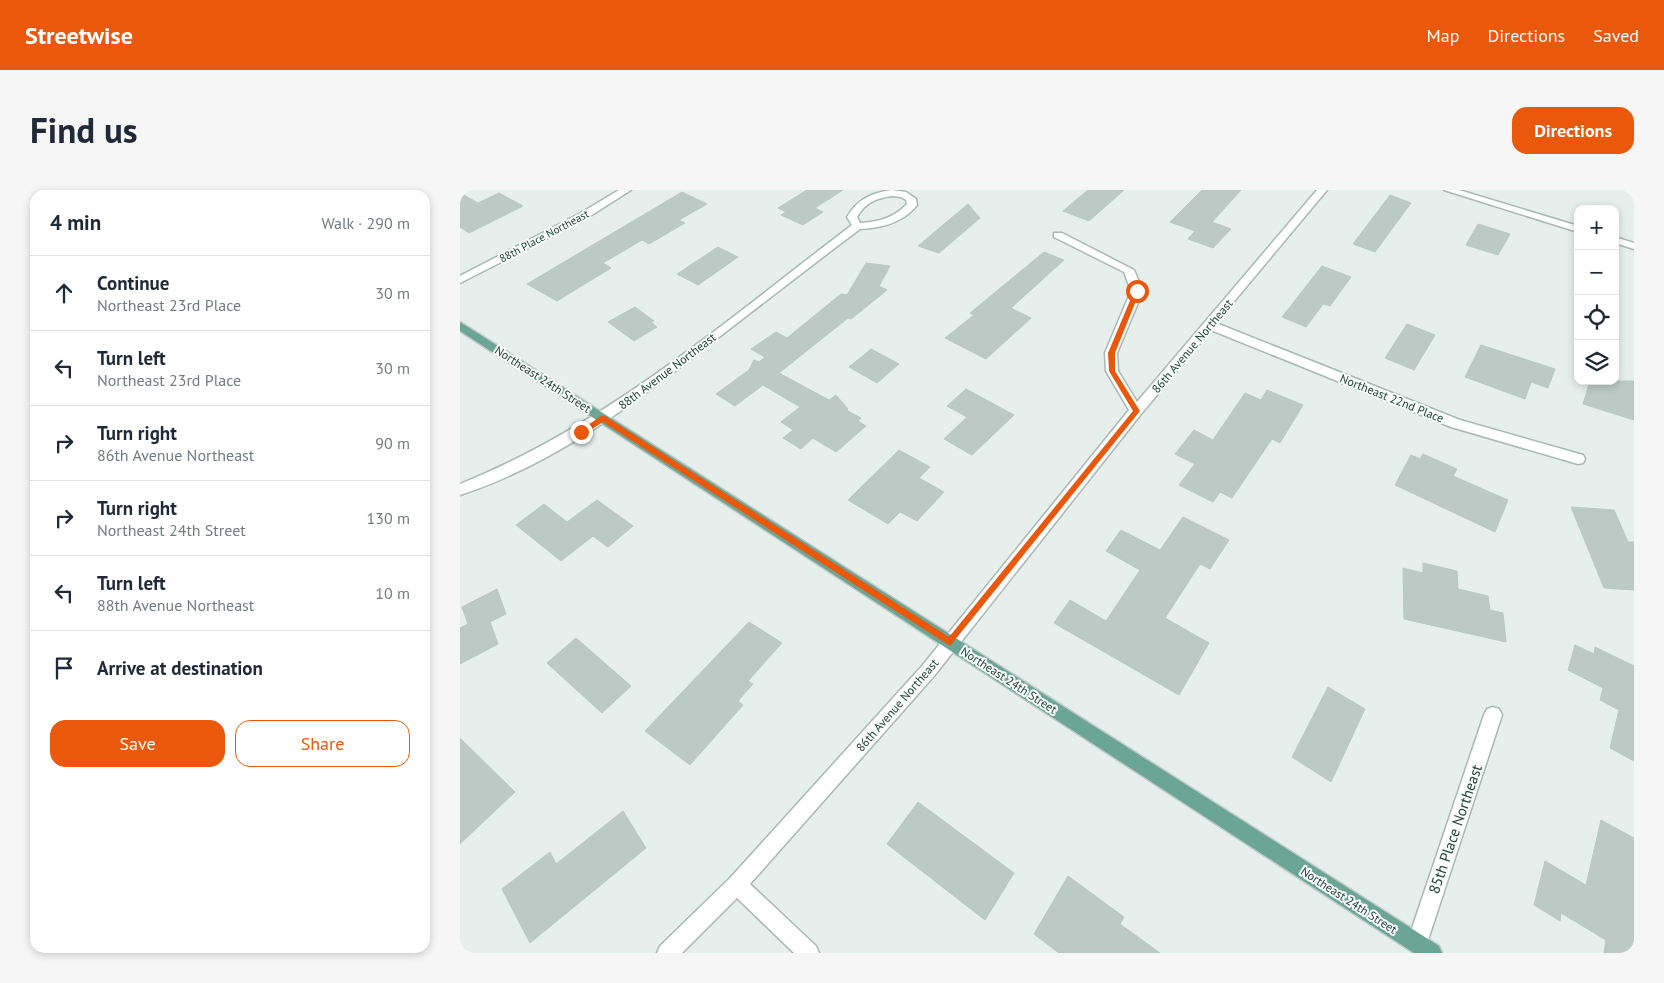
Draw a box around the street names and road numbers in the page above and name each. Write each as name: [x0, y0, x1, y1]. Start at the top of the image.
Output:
street label: 88th Place Northeast: [497, 206, 591, 265]
street label: 86th Avenue Northeast: [1148, 296, 1236, 396]
street label: 88th Avenue Northeast: [615, 330, 719, 412]
street label: Northeast 24th Street: [492, 342, 594, 416]
street label: Northeast 22nd Place: [1338, 370, 1446, 426]
street label: Northeast 24th Street: [958, 643, 1060, 717]
street label: 86th Avenue Northeast: [853, 656, 941, 754]
street label: 85th Place Northeast: [1424, 762, 1486, 896]
street label: Northeast 24th Street: [1298, 863, 1400, 937]

